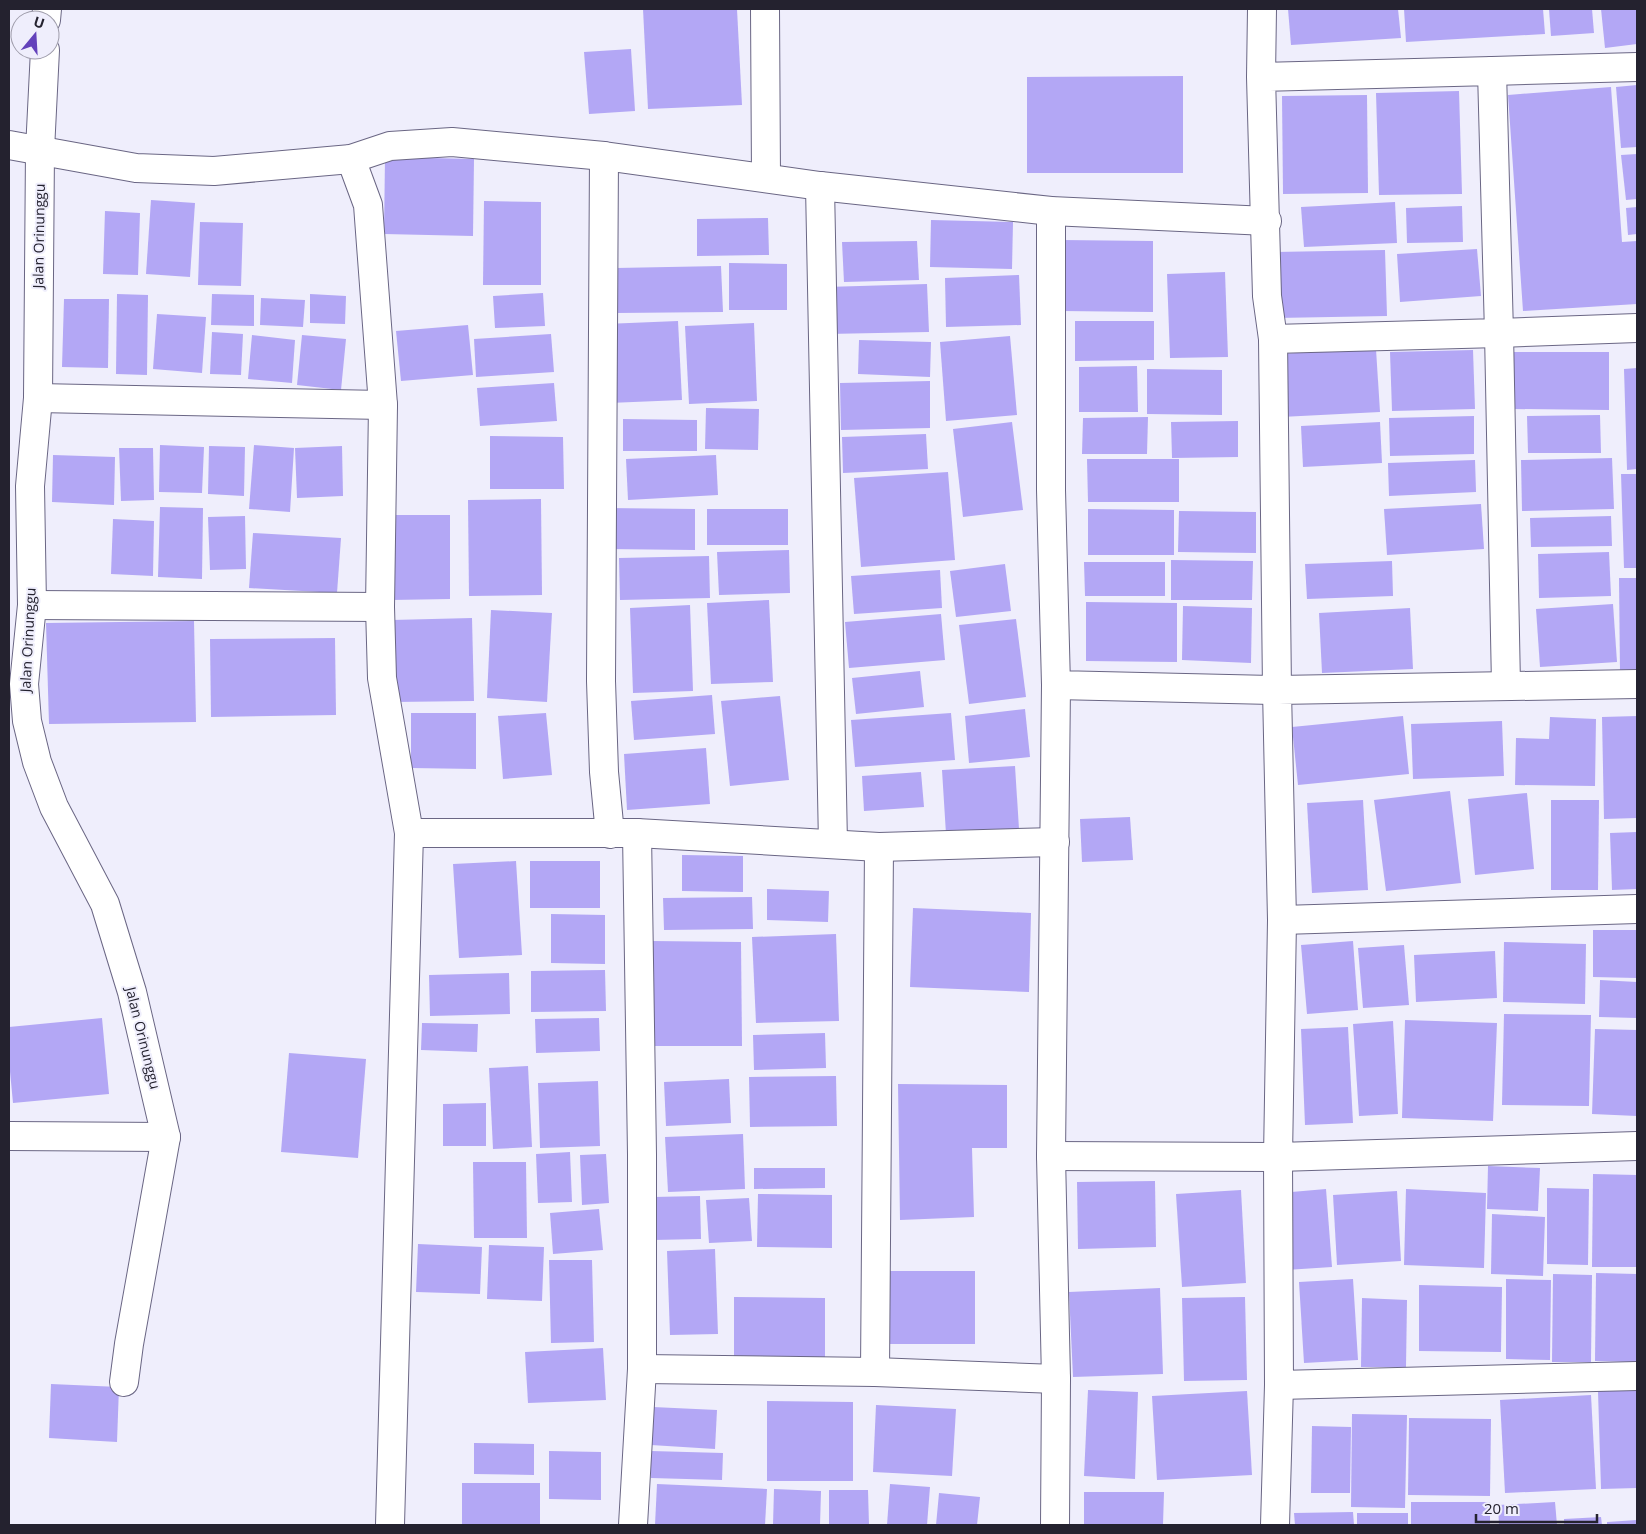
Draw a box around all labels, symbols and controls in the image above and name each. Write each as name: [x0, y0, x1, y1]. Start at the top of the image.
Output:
north arrow: [10, 10, 60, 60]
text: U: [31, 11, 47, 33]
street label: Jalan Orinunggu: [28, 183, 49, 291]
street label: Jalan Orinunggu: [15, 587, 40, 695]
street label: Jalan Orinunggu: [121, 983, 165, 1091]
scale bar: [1476, 1492, 1597, 1524]
text: 20 m: [1484, 1498, 1519, 1518]

